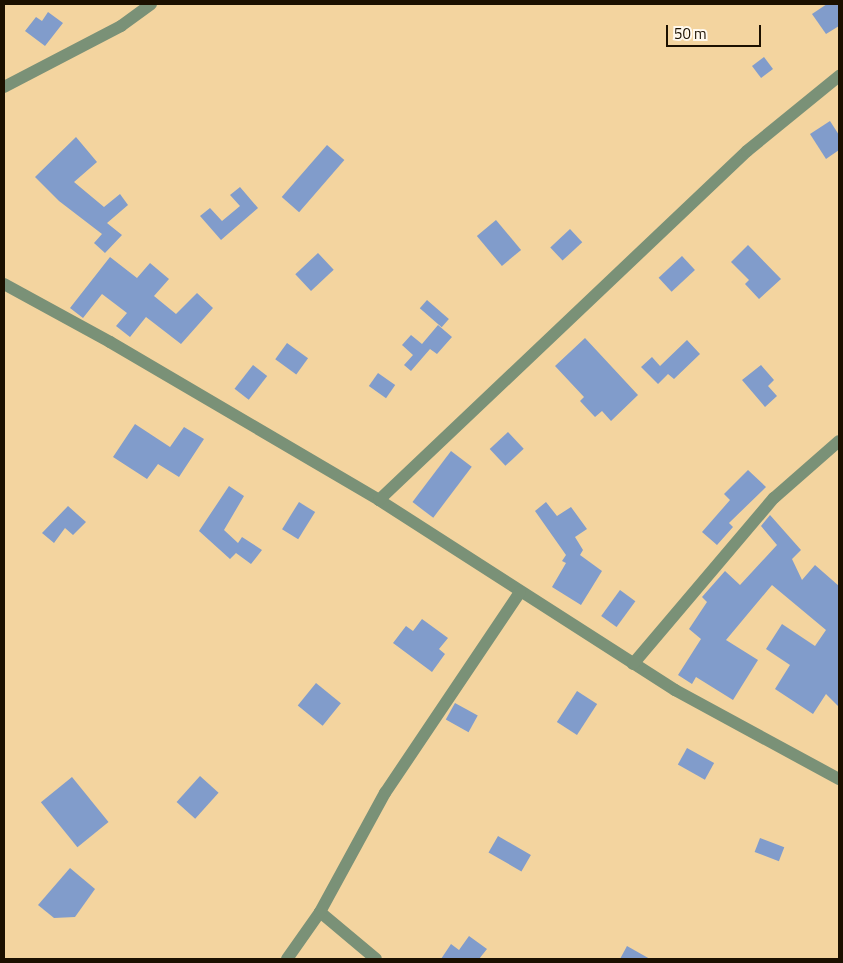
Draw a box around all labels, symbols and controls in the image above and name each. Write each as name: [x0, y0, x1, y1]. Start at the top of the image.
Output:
scale bar: [668, 15, 763, 47]
text: 50 m: [674, 22, 707, 45]

